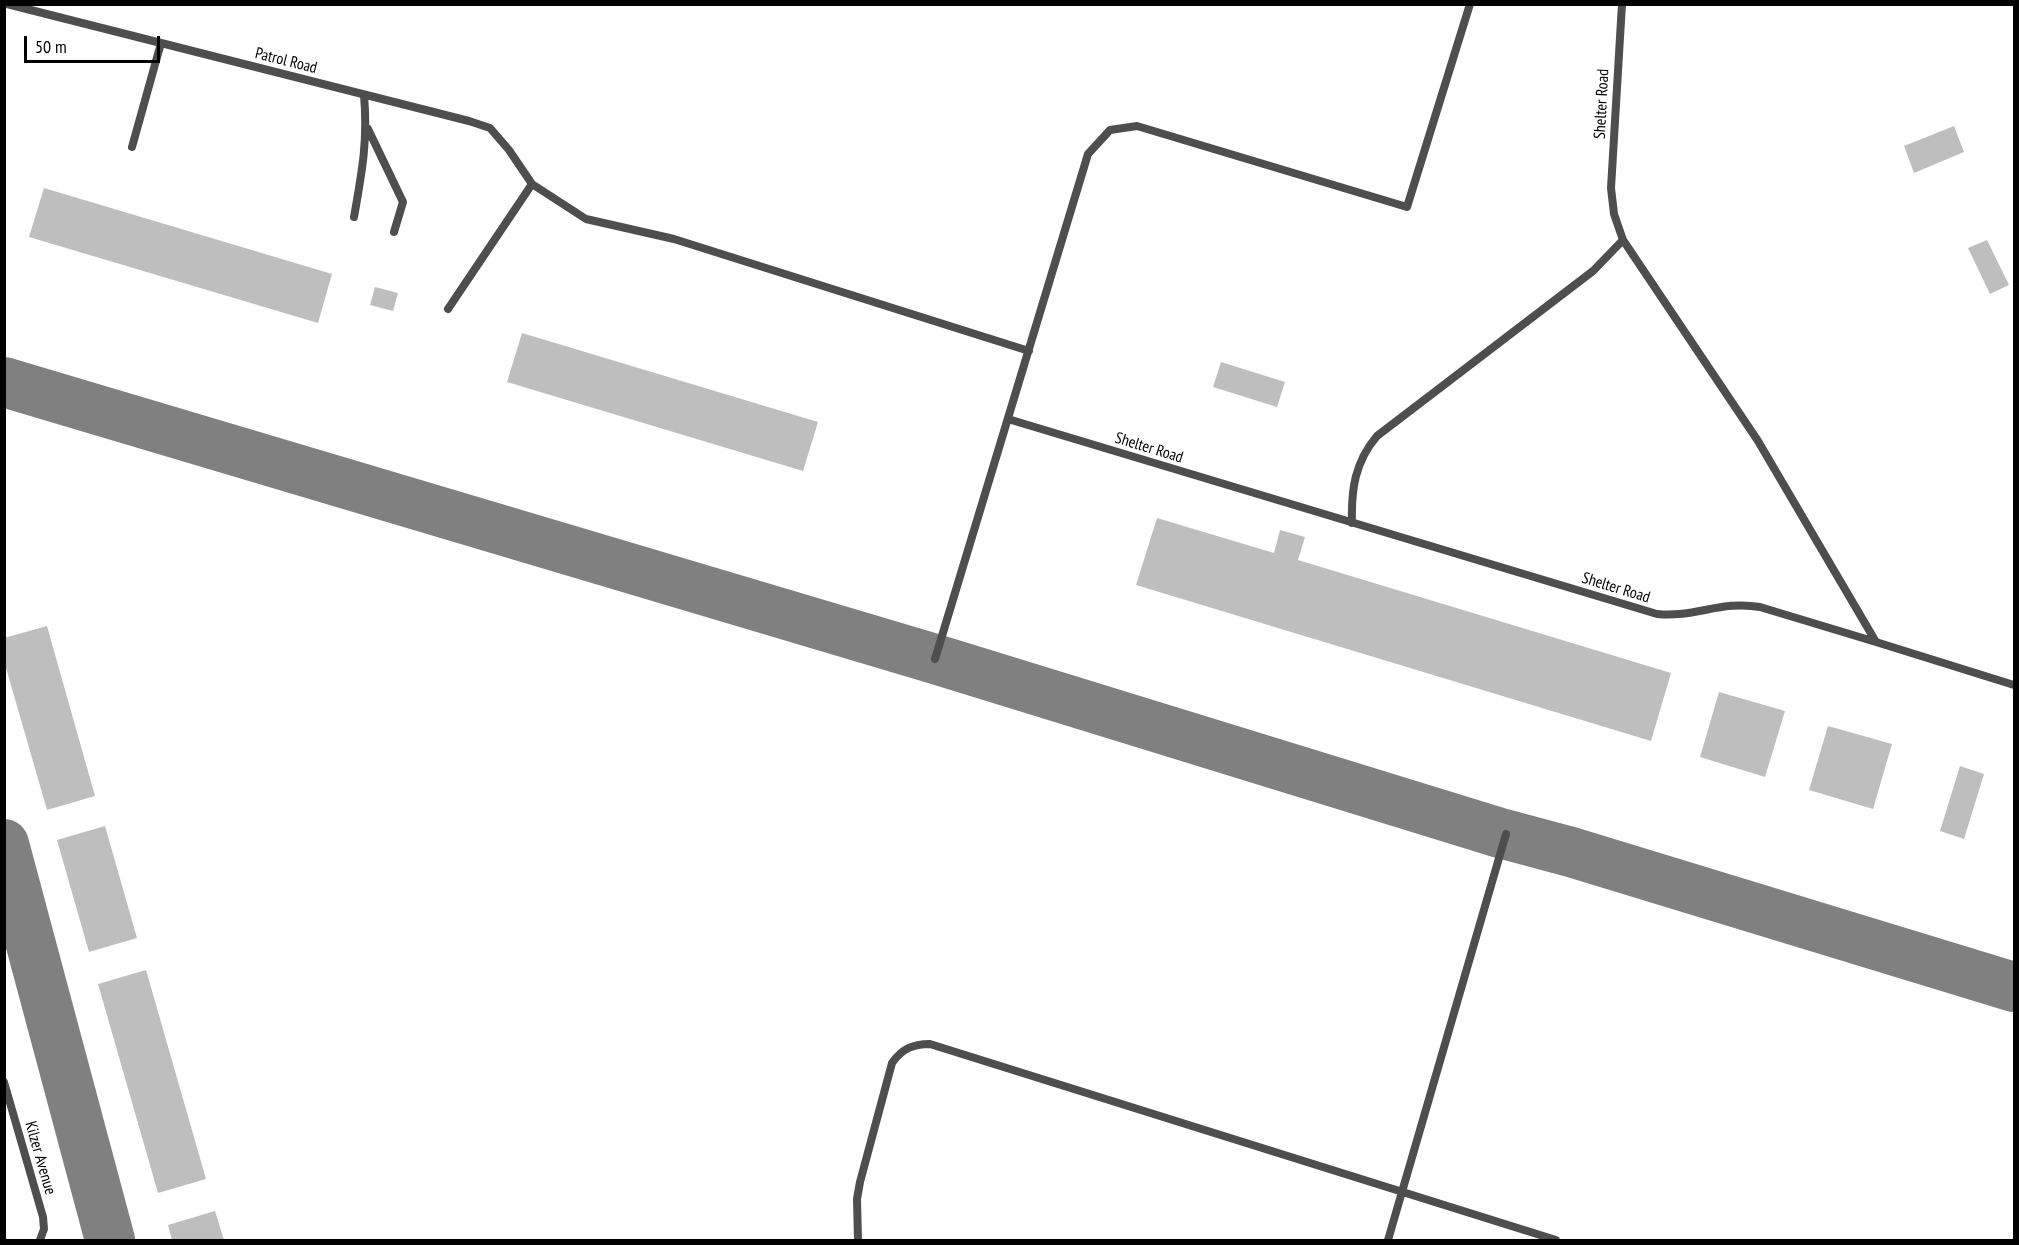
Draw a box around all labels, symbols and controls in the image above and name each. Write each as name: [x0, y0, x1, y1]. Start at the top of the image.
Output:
scale bar: [27, 24, 164, 62]
text: 50 m: [35, 35, 67, 58]
street label: Patrol Road: [253, 44, 319, 78]
street label: Shelter Road: [1591, 68, 1613, 140]
street label: Shelter Road: [1113, 429, 1185, 467]
street label: Shelter Road: [1580, 569, 1652, 607]
street label: Kilzer Avenue: [20, 1119, 60, 1197]

